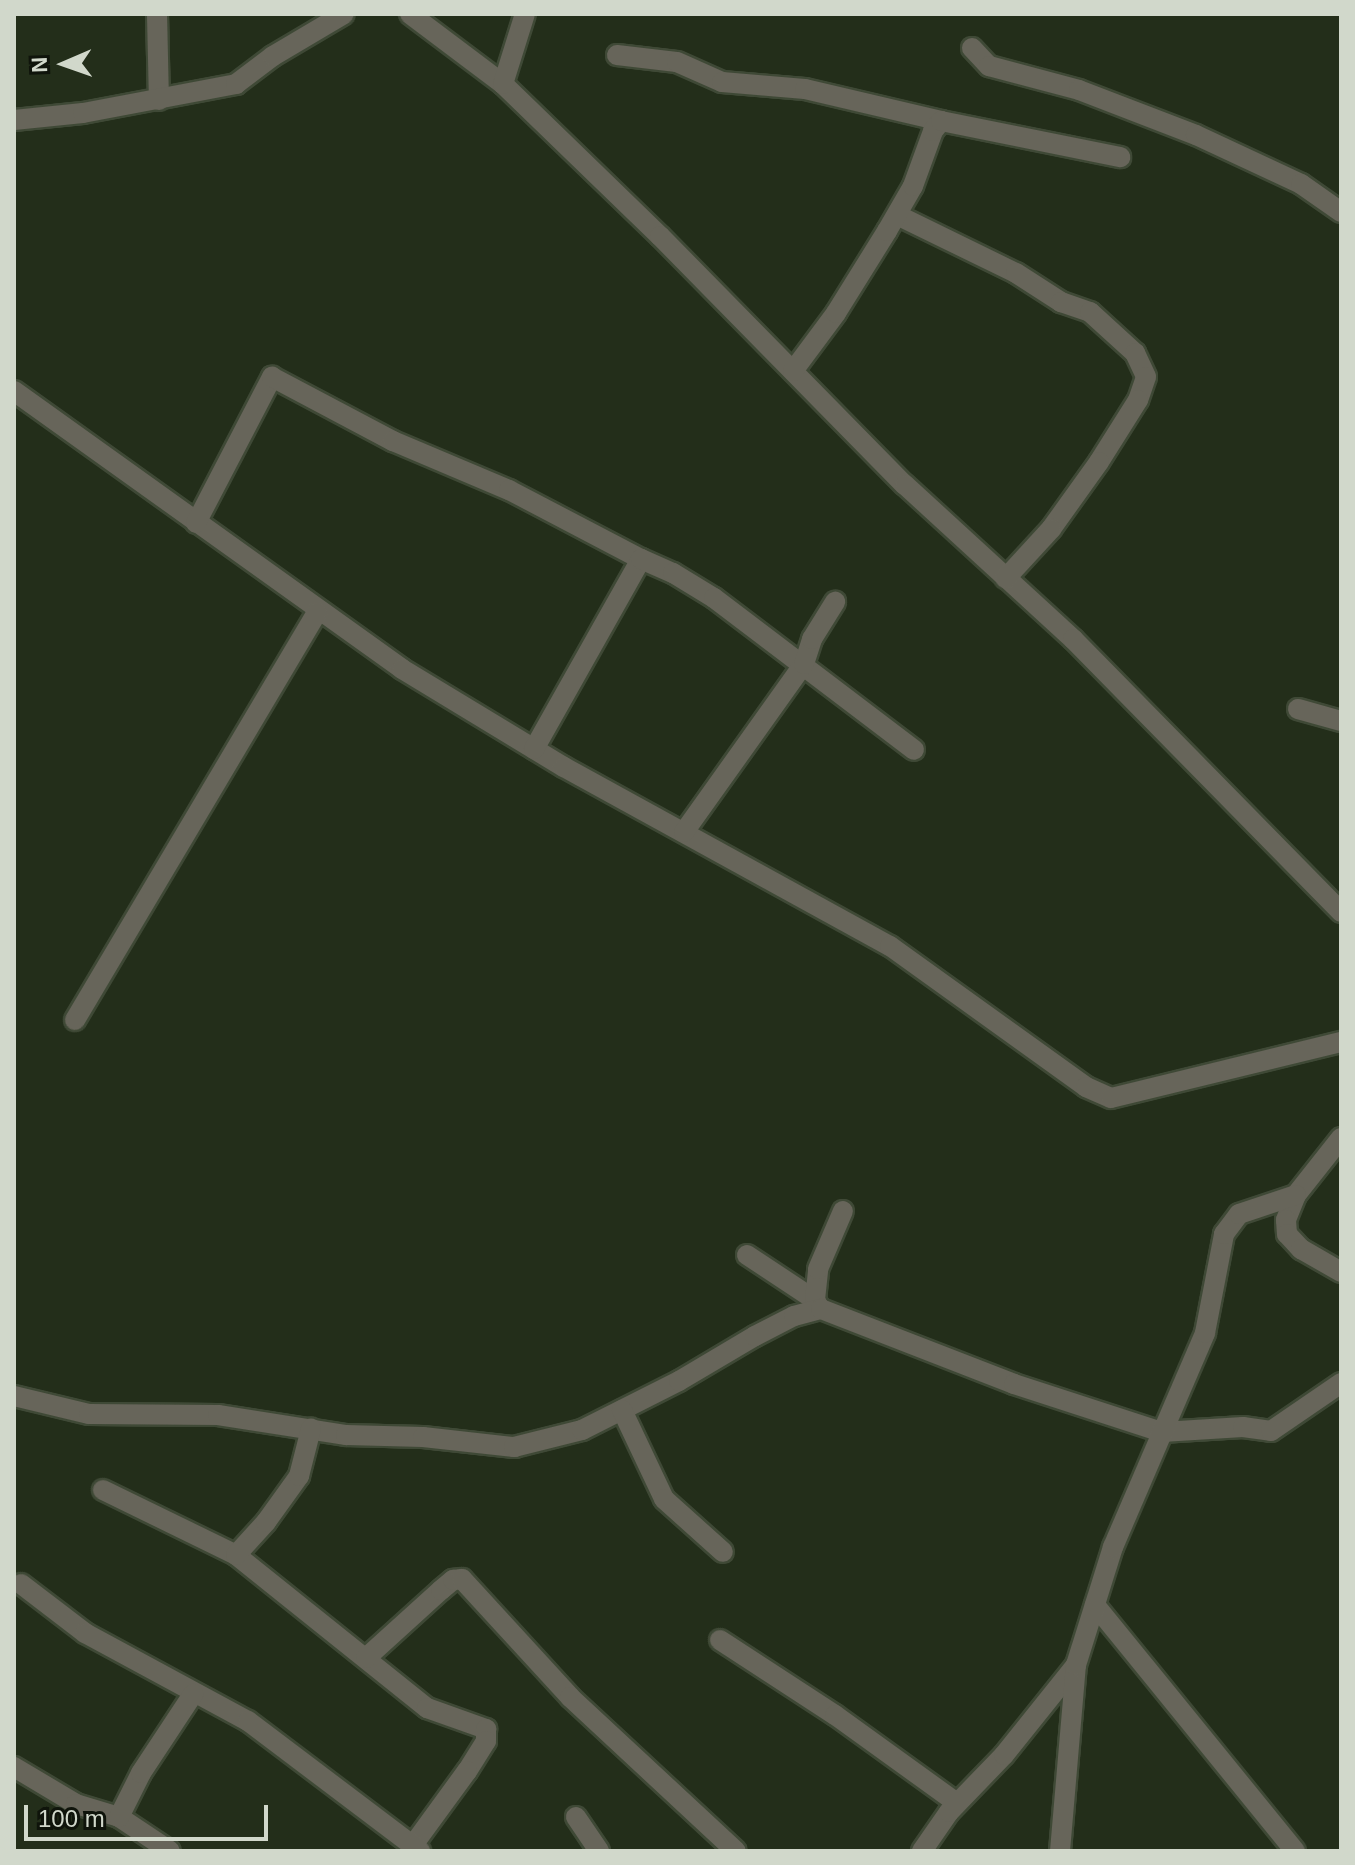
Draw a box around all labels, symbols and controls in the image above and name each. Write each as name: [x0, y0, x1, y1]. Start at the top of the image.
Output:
north arrow: [24, 24, 104, 104]
text: N: [27, 56, 52, 73]
scale bar: [28, 1789, 272, 1839]
text: 100 m: [38, 1805, 105, 1832]

